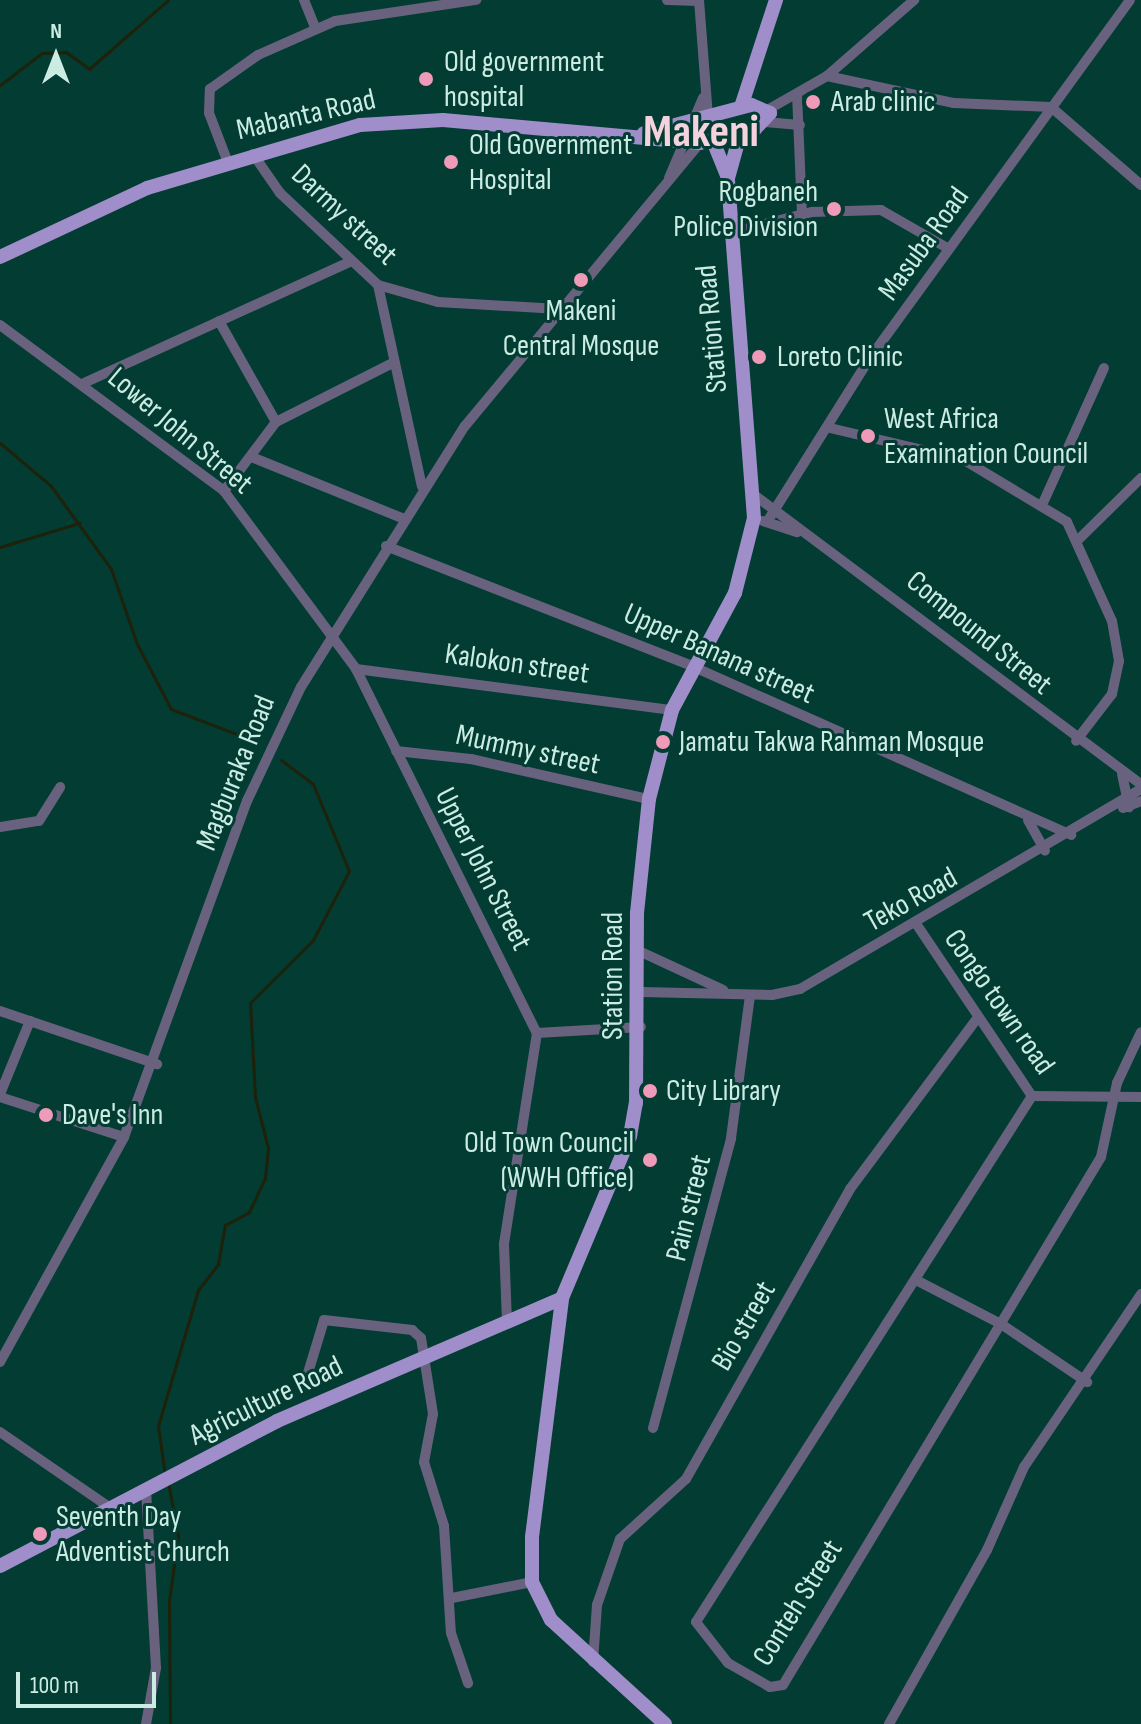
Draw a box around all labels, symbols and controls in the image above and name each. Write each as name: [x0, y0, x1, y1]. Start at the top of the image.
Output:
north arrow: [16, 16, 96, 96]
text: N: [50, 18, 62, 45]
place label: Old government hospital: [444, 44, 604, 114]
marker: Old government hospital: [415, 68, 437, 90]
street label: Mabanta Road: [233, 82, 379, 148]
place label: Arab clinic: [831, 84, 936, 120]
marker: Arab clinic: [802, 91, 824, 113]
district label: Makeni: [643, 105, 759, 161]
place label: Old Government Hospital: [469, 127, 632, 198]
marker: Old Government Hospital: [440, 151, 462, 173]
street label: Darmy street: [284, 157, 404, 273]
place label: Rogbaneh Police Division: [673, 174, 818, 244]
street label: Masuba Road: [871, 180, 977, 308]
marker: Rogbaneh Police Division: [825, 200, 843, 218]
street label: Station Road: [688, 264, 736, 394]
marker: Makeni Central Mosque: [572, 271, 590, 289]
place label: Makeni Central Mosque: [503, 293, 659, 364]
place label: Loreto Clinic: [777, 339, 903, 375]
marker: Loreto Clinic: [748, 346, 770, 368]
street label: Lower John Street: [100, 360, 260, 502]
place label: West Africa Examination Council: [884, 401, 1088, 472]
marker: West Africa Examination Council: [859, 427, 877, 445]
street label: Compound Street: [899, 563, 1059, 703]
street label: Upper Banana street: [618, 596, 820, 712]
street label: Kalokon street: [443, 636, 591, 692]
street label: Magburaka Road: [189, 690, 283, 856]
street label: Mummy street: [453, 717, 603, 783]
place label: Jamatu Takwa Rahman Mosque: [679, 724, 984, 760]
marker: Jamatu Takwa Rahman Mosque: [654, 733, 672, 751]
street label: Upper John Street: [427, 782, 539, 956]
street label: Teko Road: [858, 860, 964, 940]
street label: Station Road: [595, 912, 631, 1040]
street label: Congo town road: [936, 922, 1062, 1082]
place label: City Library: [666, 1073, 781, 1109]
marker: City Library: [641, 1082, 659, 1100]
place label: Dave's Inn: [62, 1097, 163, 1133]
marker: Dave's Inn: [37, 1106, 55, 1124]
place label: Old Town Council (WWH Office): [464, 1125, 634, 1196]
marker: Old Town Council (WWH Office): [641, 1151, 659, 1169]
street label: Pain street: [658, 1151, 720, 1265]
street label: Bio street: [704, 1275, 784, 1377]
street label: Agriculture Road: [183, 1348, 349, 1454]
place label: Seventh Day Adventist Church: [56, 1499, 230, 1570]
marker: Seventh Day Adventist Church: [31, 1525, 49, 1543]
street label: Conteh Street: [745, 1533, 851, 1673]
scale bar: [20, 1656, 160, 1706]
text: 100 m: [30, 1671, 79, 1700]

